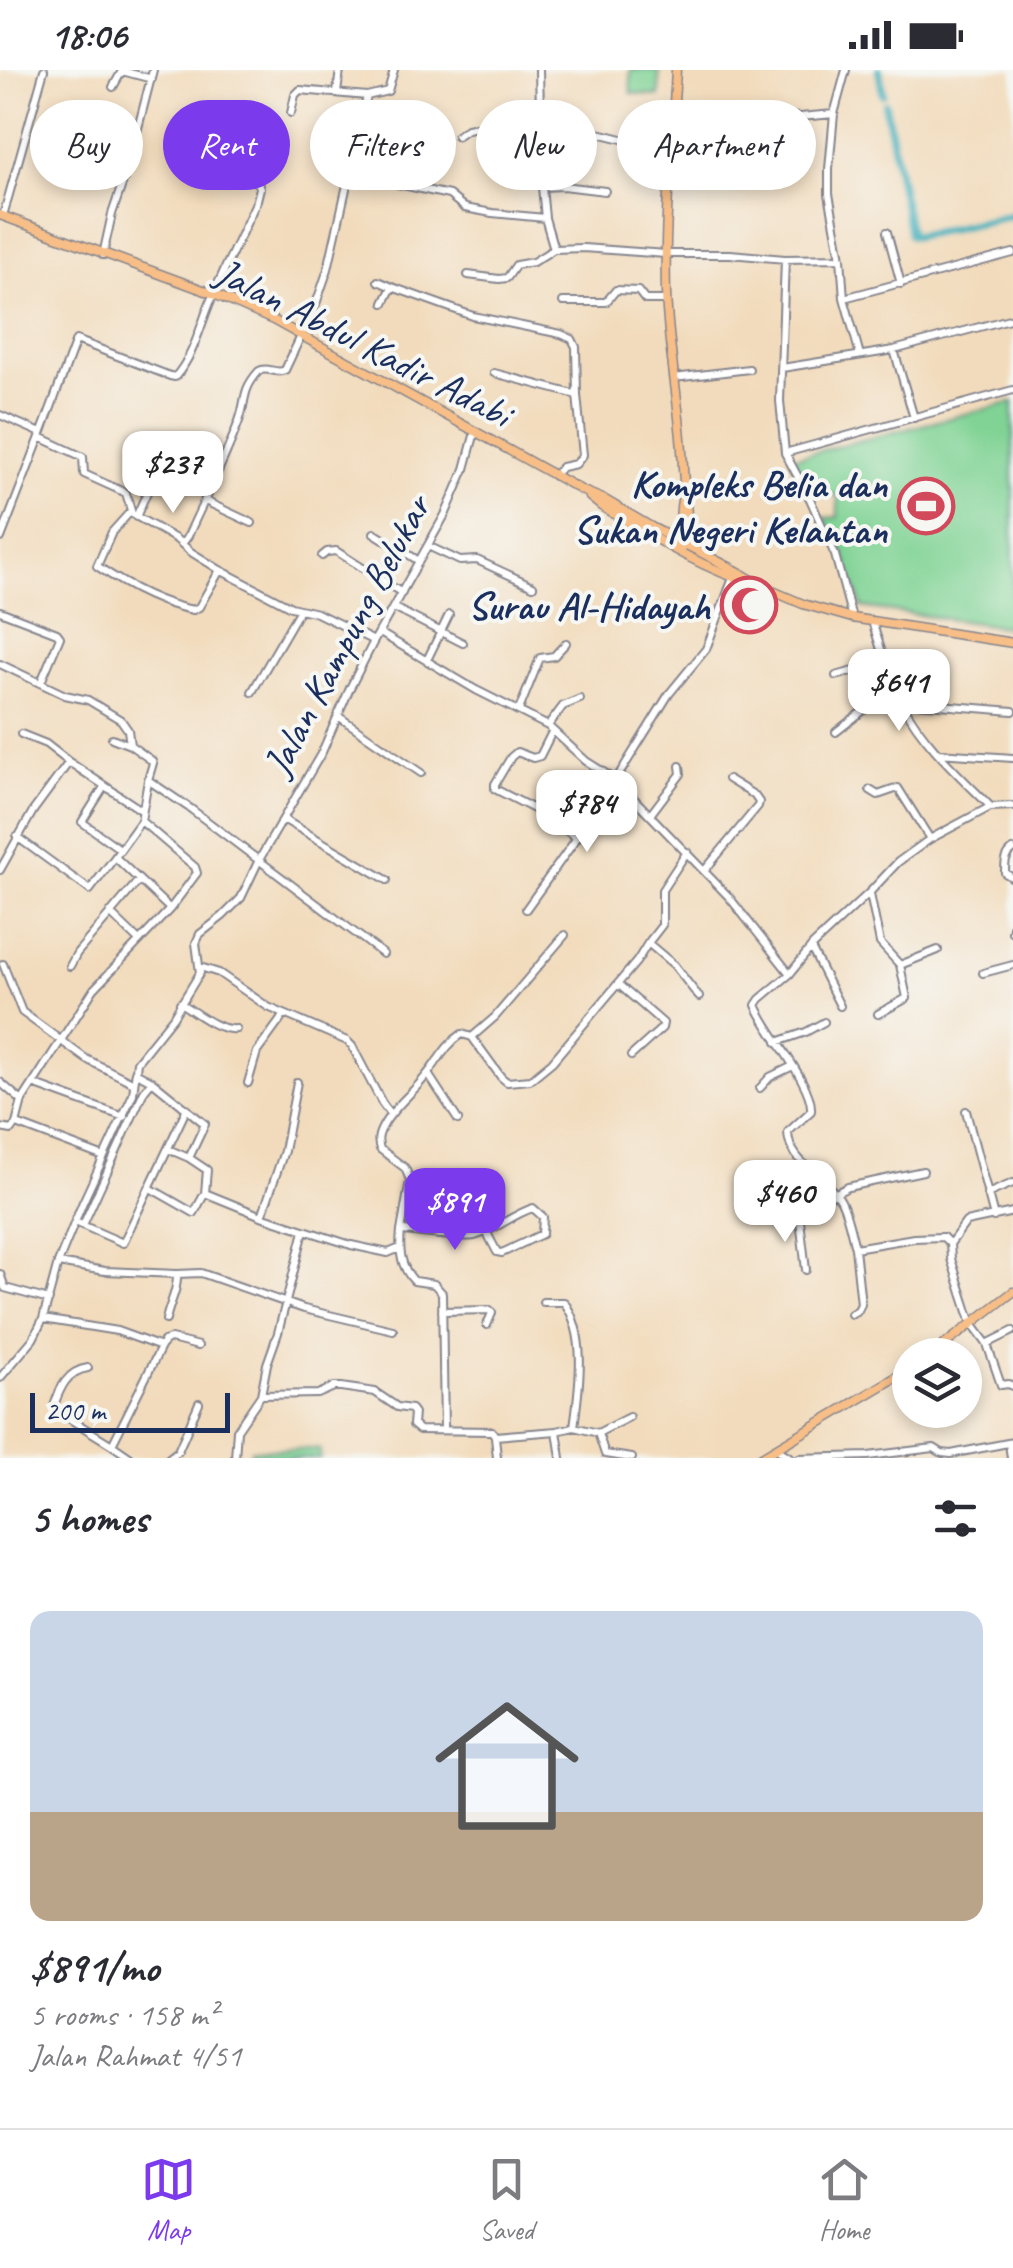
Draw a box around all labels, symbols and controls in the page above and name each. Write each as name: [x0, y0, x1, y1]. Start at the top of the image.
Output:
text: 18:06: [50, 12, 127, 59]
chip: Buy: [30, 100, 143, 190]
chip: Rent: [163, 100, 290, 190]
chip: Filters: [310, 100, 456, 190]
chip: New: [476, 100, 597, 190]
chip: Apartment: [617, 100, 816, 190]
street label: Jalan Abdul Kadir Adabi: [206, 246, 523, 441]
pin: $237: [114, 431, 232, 516]
text: $237: [144, 443, 202, 484]
place label: Kompleks Belia dan Sukan Negeri Kelantan: [573, 459, 888, 555]
sports icon: Kompleks Belia dan Sukan Negeri Kelantan: [896, 476, 956, 536]
street label: Jalan Kampung Belukar: [251, 484, 444, 786]
mosque icon: Surau Al-Hidayah: [719, 575, 779, 635]
place label: Surau Al-Hidayah: [468, 581, 711, 631]
pin: $641: [840, 649, 958, 734]
text: $641: [870, 661, 928, 702]
pin: $784: [528, 770, 646, 855]
text: $784: [558, 782, 616, 823]
pin: $460: [726, 1160, 844, 1245]
pin: $891: [396, 1168, 514, 1253]
text: $460: [756, 1172, 814, 1213]
text: $891: [426, 1180, 484, 1221]
map controls: [892, 1338, 982, 1428]
button: layers: [892, 1338, 982, 1428]
scale bar: [30, 1388, 230, 1432]
text: 200 m: [45, 1393, 105, 1428]
icon: filters: [928, 1491, 983, 1546]
text: 5 homes: [30, 1492, 148, 1545]
icon: home: [417, 1676, 597, 1856]
text: $891/mo: [30, 1941, 159, 1994]
text: 5 rooms · 158 m²: [30, 1994, 217, 2035]
text: Jalan Rahmat 4/51: [30, 2035, 241, 2076]
tab: Map: [141, 2152, 196, 2247]
tab: Saved: [479, 2152, 534, 2247]
tab: Home: [817, 2152, 872, 2247]

